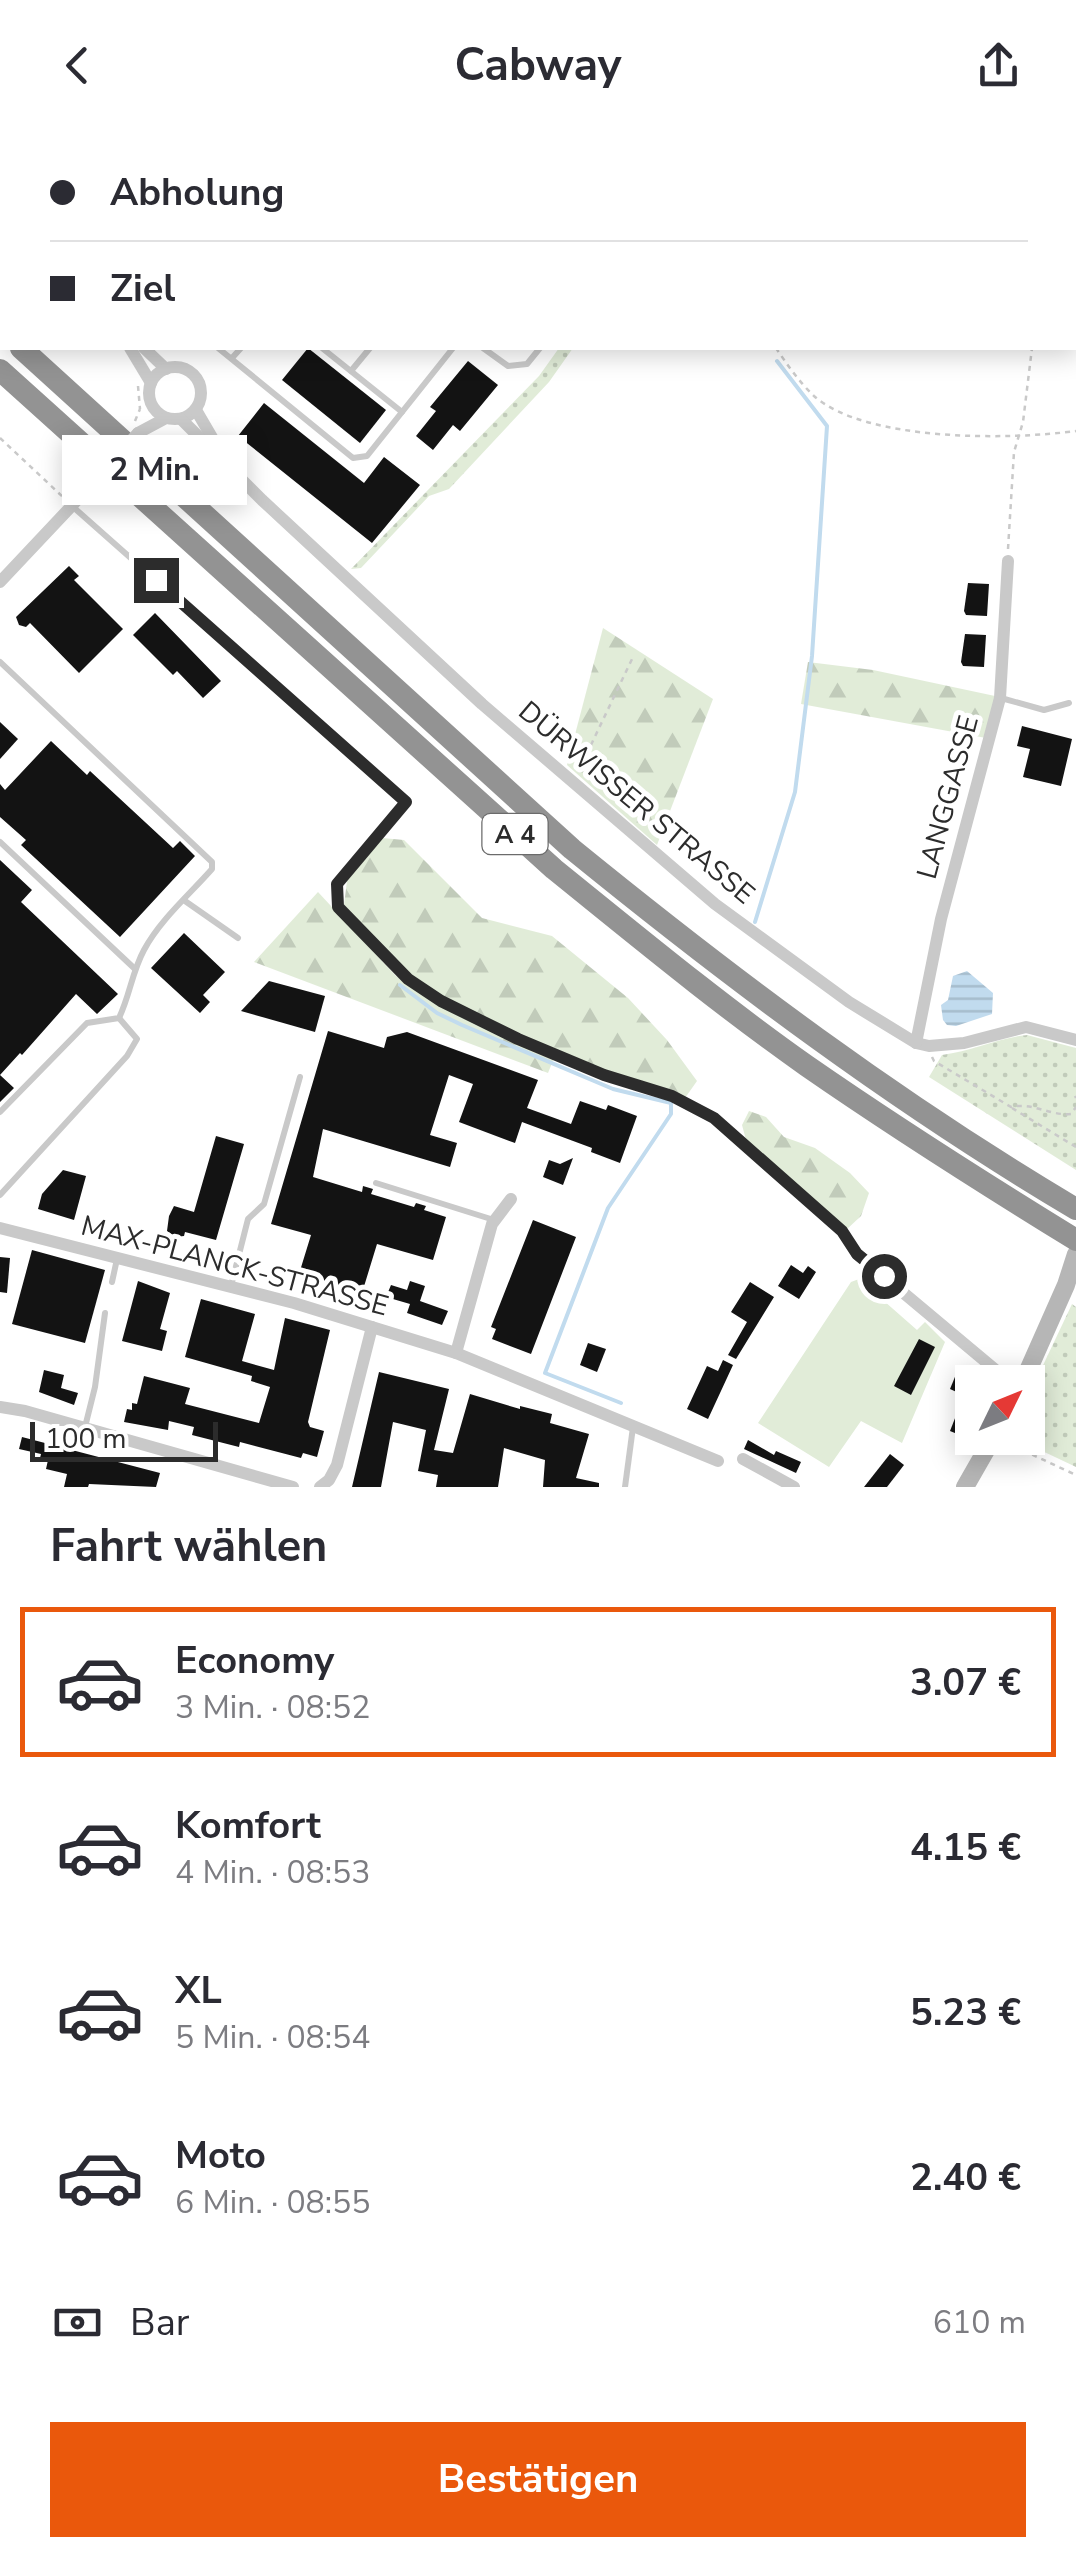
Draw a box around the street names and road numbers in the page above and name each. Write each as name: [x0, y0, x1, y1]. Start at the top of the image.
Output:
street label: DÜRWISSER STRASSE: [510, 693, 762, 913]
street label: LANGGASSE: [908, 711, 988, 883]
road number: A 4: [482, 814, 548, 854]
street label: MAX-PLANCK-STRASSE: [77, 1207, 393, 1325]

